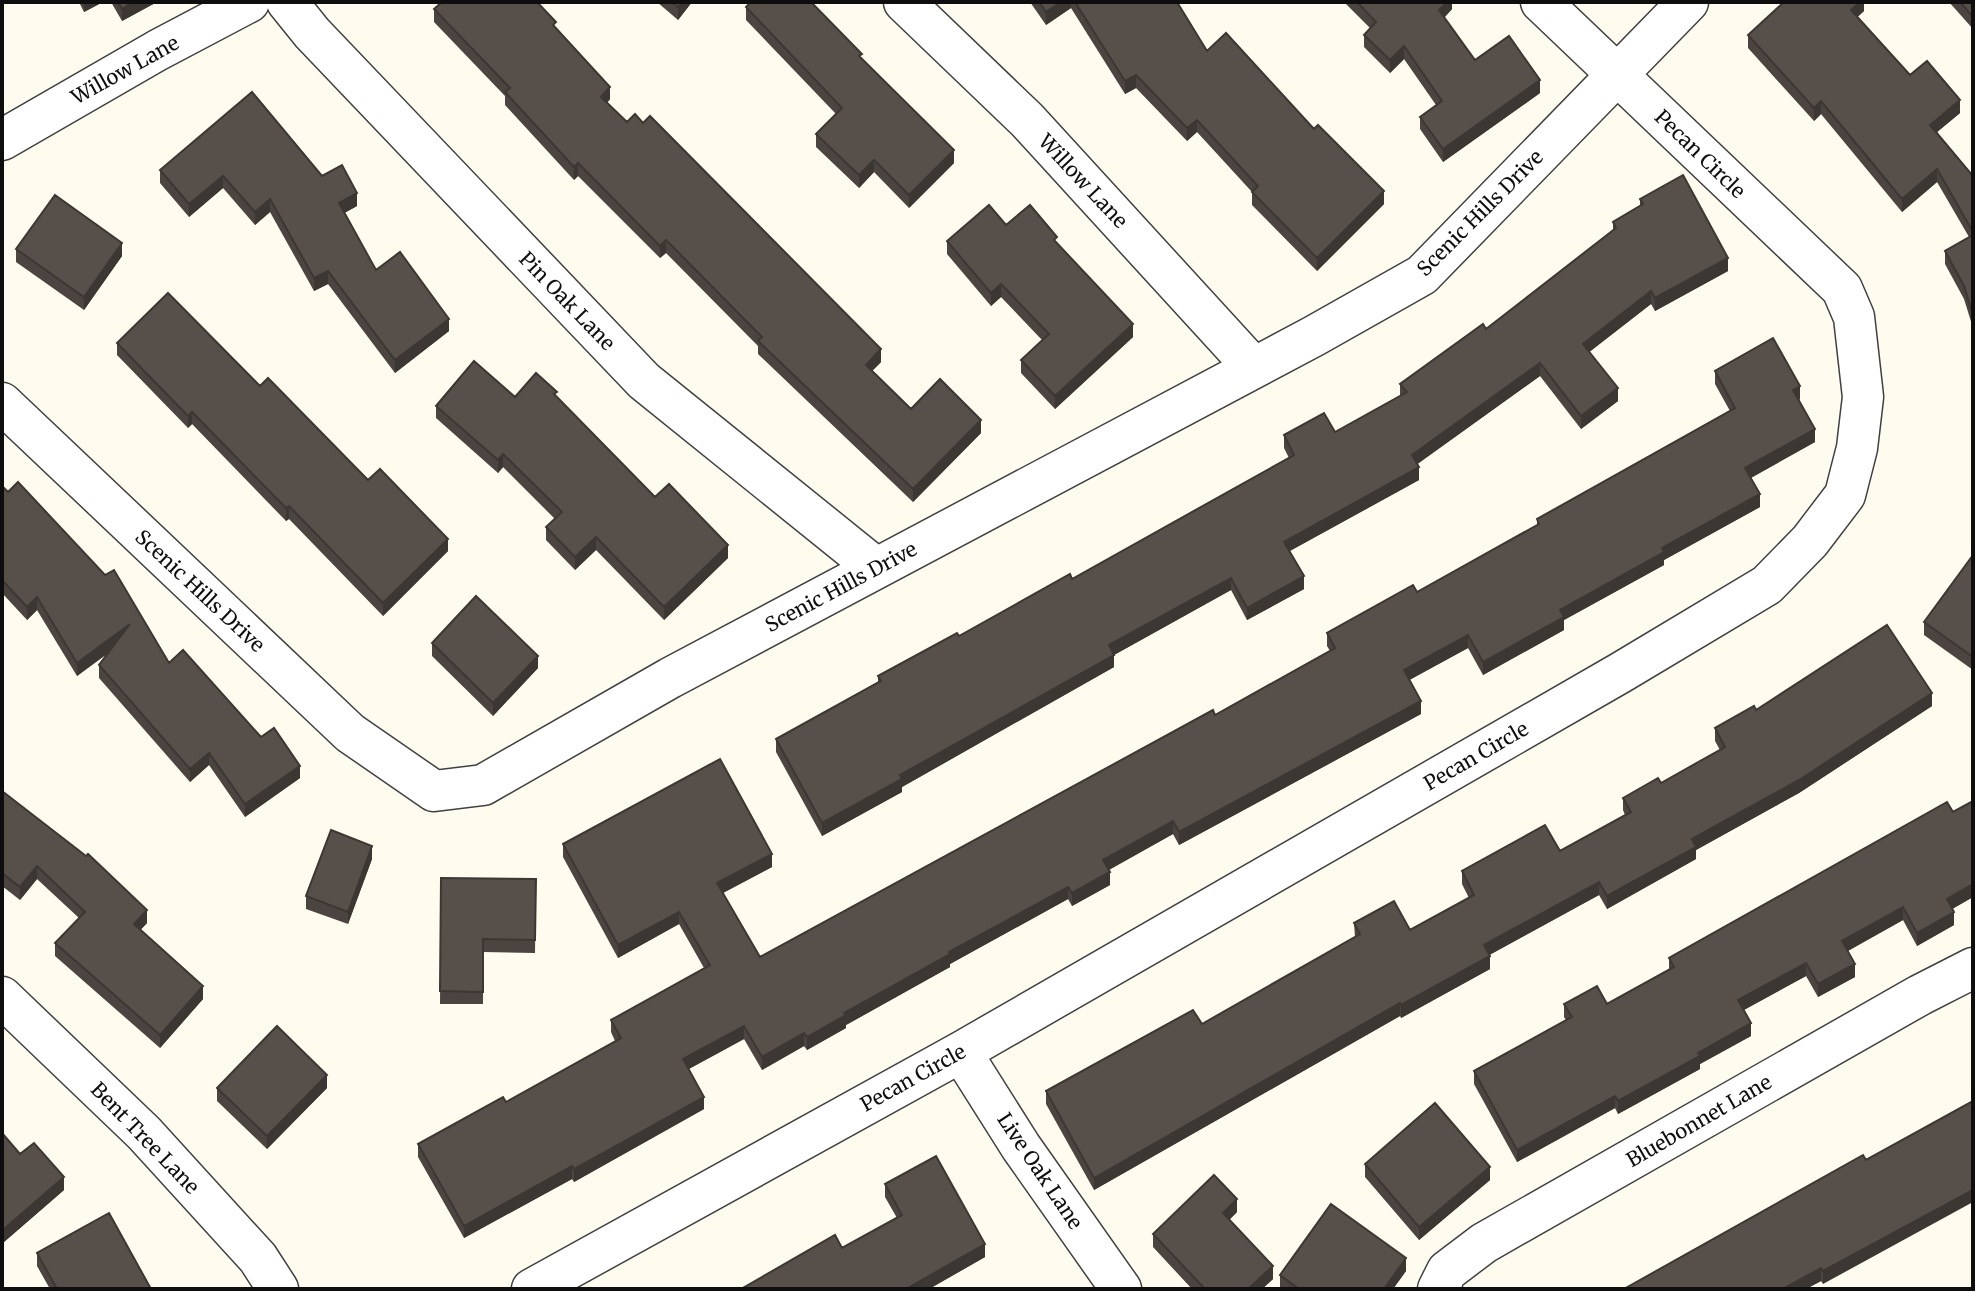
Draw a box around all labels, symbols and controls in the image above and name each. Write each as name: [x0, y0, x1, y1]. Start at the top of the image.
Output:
street label: Willow Lane: [66, 30, 183, 110]
street label: Pecan Circle: [1650, 104, 1751, 203]
street label: Willow Lane: [1033, 128, 1133, 233]
street label: Scenic Hills Drive: [1411, 144, 1548, 281]
street label: Pin Oak Lane: [514, 246, 621, 355]
street label: Scenic Hills Drive: [130, 524, 270, 657]
street label: Scenic Hills Drive: [761, 536, 921, 637]
street label: Pecan Circle: [1419, 716, 1532, 796]
street label: Pecan Circle: [856, 1038, 970, 1117]
street label: Bluebonnet Lane: [1622, 1069, 1776, 1172]
street label: Bent Tree Lane: [86, 1077, 205, 1199]
street label: Live Oak Lane: [992, 1108, 1088, 1234]

